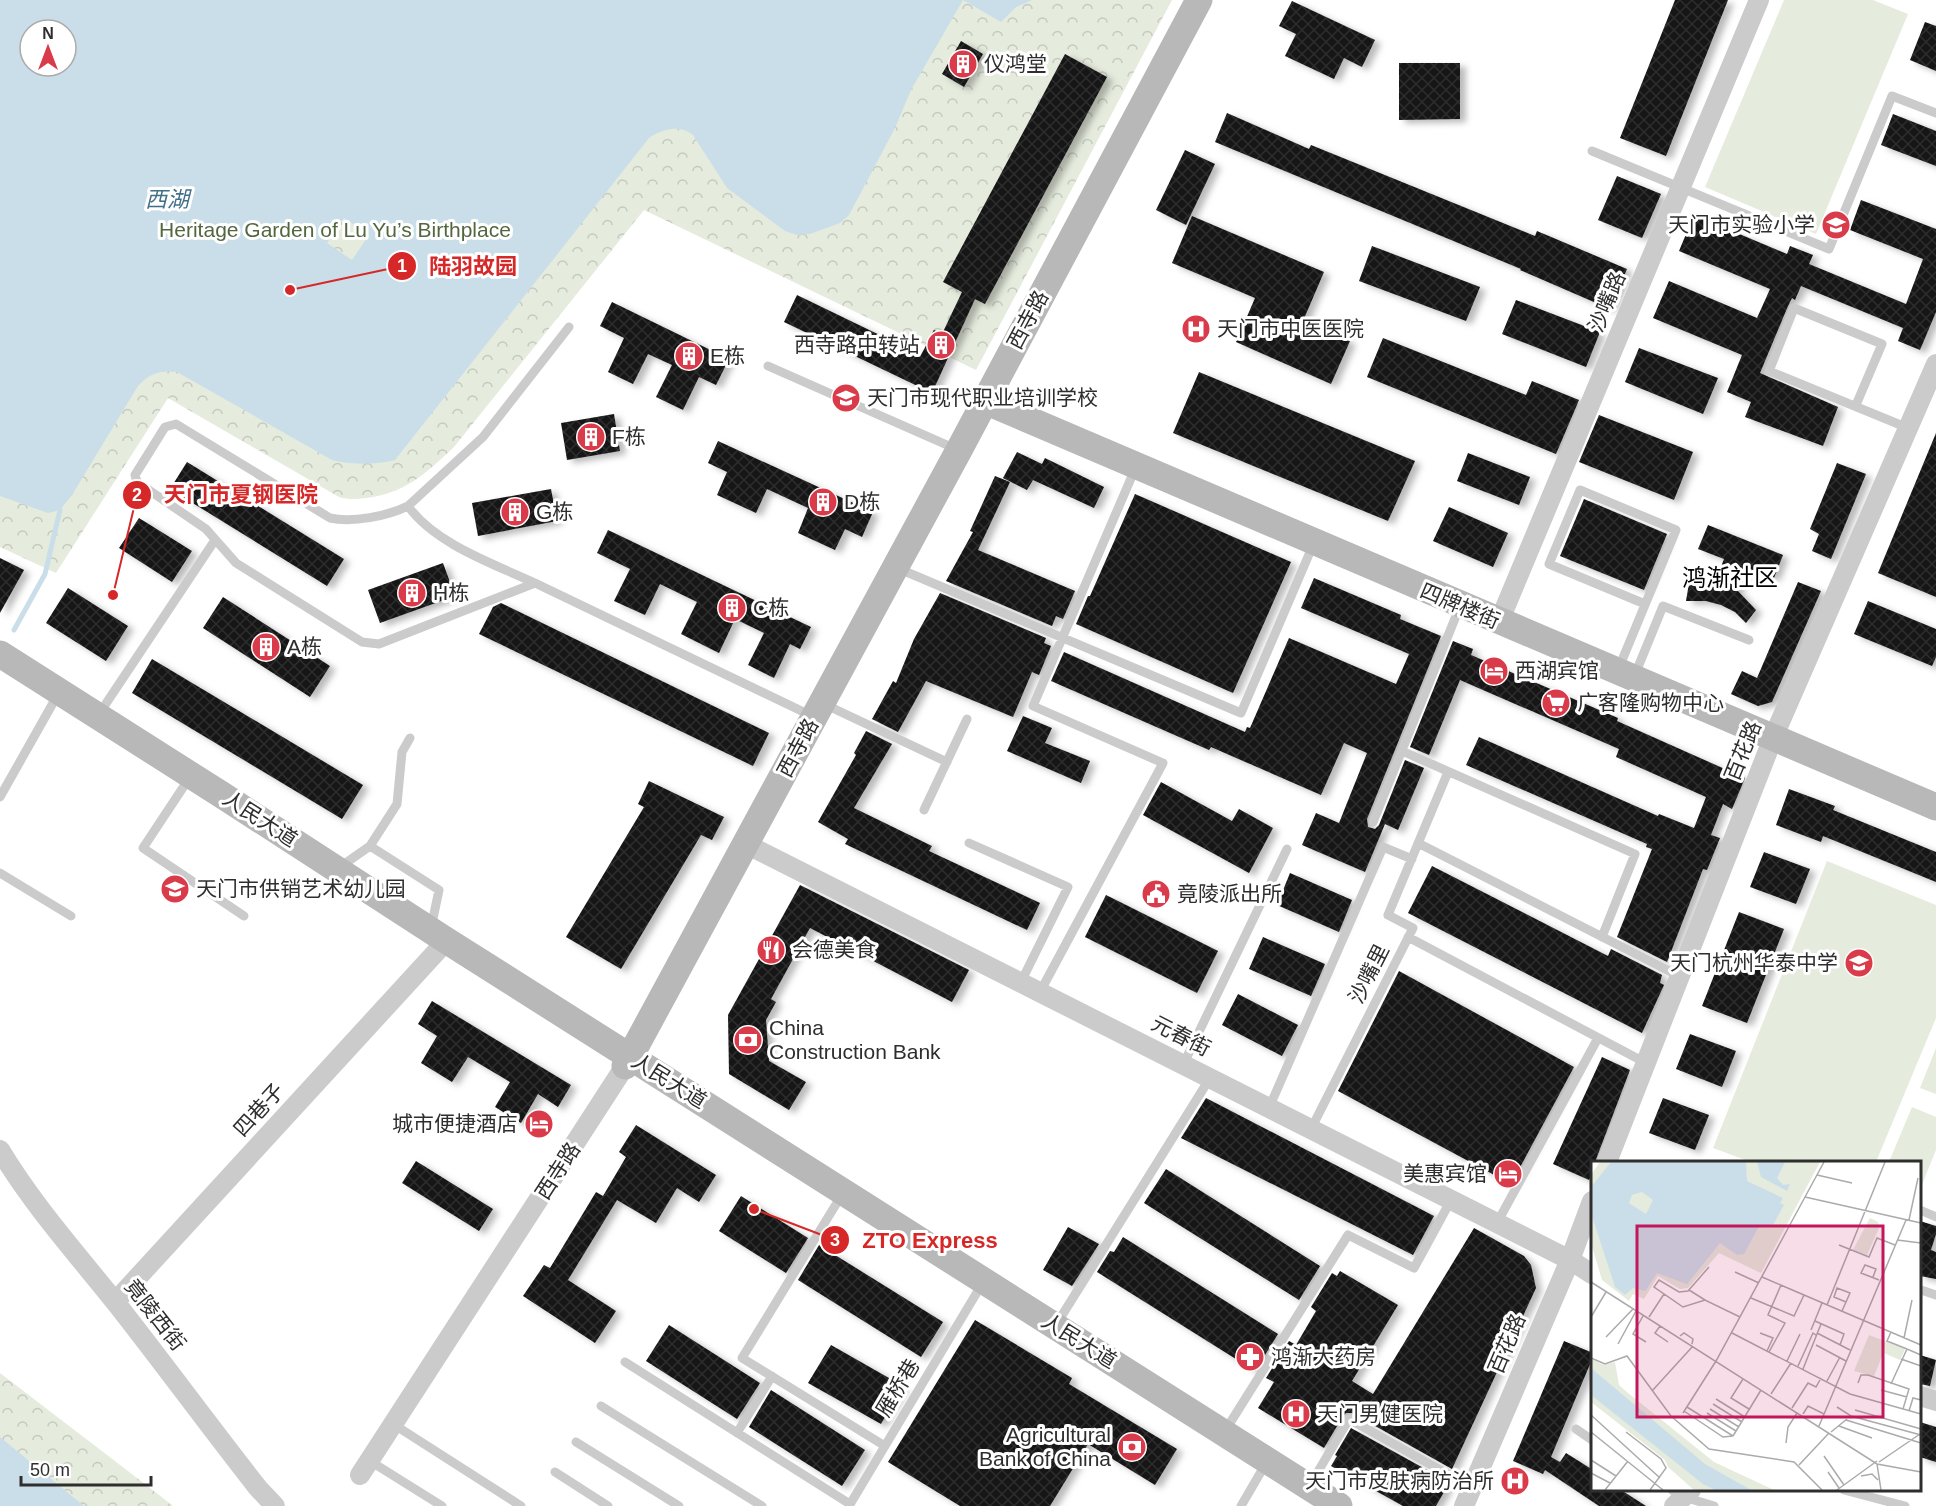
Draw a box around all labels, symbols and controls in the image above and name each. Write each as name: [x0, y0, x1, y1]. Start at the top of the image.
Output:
north arrow: [18, 18, 78, 78]
text: N: [42, 25, 54, 42]
building icon: 仪鸿堂: [947, 48, 979, 80]
place label: 仪鸿堂: [984, 52, 1047, 75]
water label: 西湖: [145, 187, 192, 212]
school or university icon: 天门市实验小学: [1820, 209, 1852, 241]
place label: 天门市实验小学: [1668, 213, 1815, 236]
park label: Heritage Garden of Lu Yu’s Birthplace: [159, 218, 511, 241]
callout: 陆羽故园: [387, 246, 529, 286]
text: 陆羽故园: [429, 254, 517, 279]
text: 1: [397, 256, 407, 276]
street label: 沙嘴路: [1584, 268, 1629, 335]
street label: 西寺路: [1003, 287, 1053, 353]
hospital icon: 天门市中医医院: [1180, 313, 1212, 345]
place label: 天门市中医医院: [1217, 317, 1364, 340]
building icon: 西寺路中转站: [925, 329, 957, 361]
place label: 西寺路中转站: [794, 333, 920, 356]
building icon: E栋: [673, 340, 705, 372]
place label: E栋: [710, 344, 745, 367]
school or university icon: 天门市现代职业培训学校: [830, 382, 862, 414]
place label: 天门市现代职业培训学校: [867, 386, 1098, 409]
building icon: F栋: [575, 421, 607, 453]
place label: F栋: [612, 425, 646, 448]
callout: 天门市夏钢医院: [122, 475, 330, 515]
text: 天门市夏钢医院: [164, 482, 318, 507]
text: 2: [132, 485, 142, 505]
building icon: D栋: [807, 486, 839, 518]
place label: D栋: [844, 490, 880, 513]
building icon: G栋: [499, 496, 531, 528]
place label: G栋: [536, 500, 573, 523]
district label: 鸿渐社区: [1682, 564, 1778, 591]
building icon: H栋: [396, 577, 428, 609]
street label: 四牌楼街: [1417, 579, 1503, 633]
place label: H栋: [433, 581, 469, 604]
building icon: C栋: [716, 592, 748, 624]
place label: C栋: [753, 596, 789, 619]
building icon: A栋: [250, 631, 282, 663]
place label: A栋: [287, 635, 322, 658]
hotel icon: 西湖宾馆: [1478, 655, 1510, 687]
place label: 西湖宾馆: [1515, 659, 1599, 682]
supermarket icon: 广客隆购物中心: [1540, 687, 1572, 719]
place label: 广客隆购物中心: [1577, 691, 1724, 714]
street label: 西寺路: [773, 715, 823, 781]
street label: 百花路: [1720, 717, 1765, 784]
street label: 人民大道: [219, 786, 302, 851]
school or university icon: 天门市供销艺术幼儿园: [159, 873, 191, 905]
place label: 天门市供销艺术幼儿园: [196, 877, 406, 900]
public building icon: 竟陵派出所: [1140, 878, 1172, 910]
place label: 竟陵派出所: [1177, 882, 1282, 905]
restaurant icon: 会德美食: [755, 934, 787, 966]
place label: 会德美食: [792, 938, 876, 961]
street label: 沙嘴里: [1344, 940, 1393, 1007]
school or university icon: 天门杭州华泰中学: [1843, 947, 1875, 979]
place label: 天门杭州华泰中学: [1670, 951, 1838, 974]
street label: 元春街: [1148, 1011, 1215, 1060]
place label: China Construction Bank: [769, 1016, 941, 1063]
bank icon: China Construction Bank: [732, 1024, 764, 1056]
street label: 人民大道: [628, 1049, 711, 1113]
street label: 四巷子: [229, 1079, 288, 1141]
hotel icon: 城市便捷酒店: [523, 1108, 555, 1140]
place label: 城市便捷酒店: [392, 1112, 518, 1135]
street label: 西寺路: [531, 1138, 584, 1203]
hotel icon: 美惠宾馆: [1492, 1158, 1524, 1190]
inset map: [1591, 1161, 1921, 1491]
place label: 美惠宾馆: [1403, 1162, 1487, 1185]
callout: ZTO Express: [820, 1220, 1009, 1260]
text: ZTO Express: [862, 1228, 998, 1253]
text: 3: [830, 1230, 840, 1250]
street label: 竟陵西街: [120, 1275, 190, 1355]
street label: 人民大道: [1038, 1309, 1121, 1373]
street label: 百花路: [1484, 1310, 1529, 1377]
pharmacy icon: 鸿渐大药房: [1234, 1341, 1266, 1373]
place label: 鸿渐大药房: [1271, 1345, 1376, 1368]
street label: 雁桥巷: [871, 1355, 924, 1421]
hospital icon: 天门男健医院: [1280, 1398, 1312, 1430]
place label: 天门男健医院: [1317, 1402, 1443, 1425]
place label: Agricultural Bank of China: [979, 1423, 1111, 1470]
bank icon: Agricultural Bank of China: [1116, 1431, 1148, 1463]
scale bar: [21, 1449, 152, 1487]
text: 50 m: [30, 1460, 70, 1480]
hospital icon: 天门市皮肤病防治所: [1499, 1465, 1531, 1497]
place label: 天门市皮肤病防治所: [1305, 1469, 1494, 1492]

